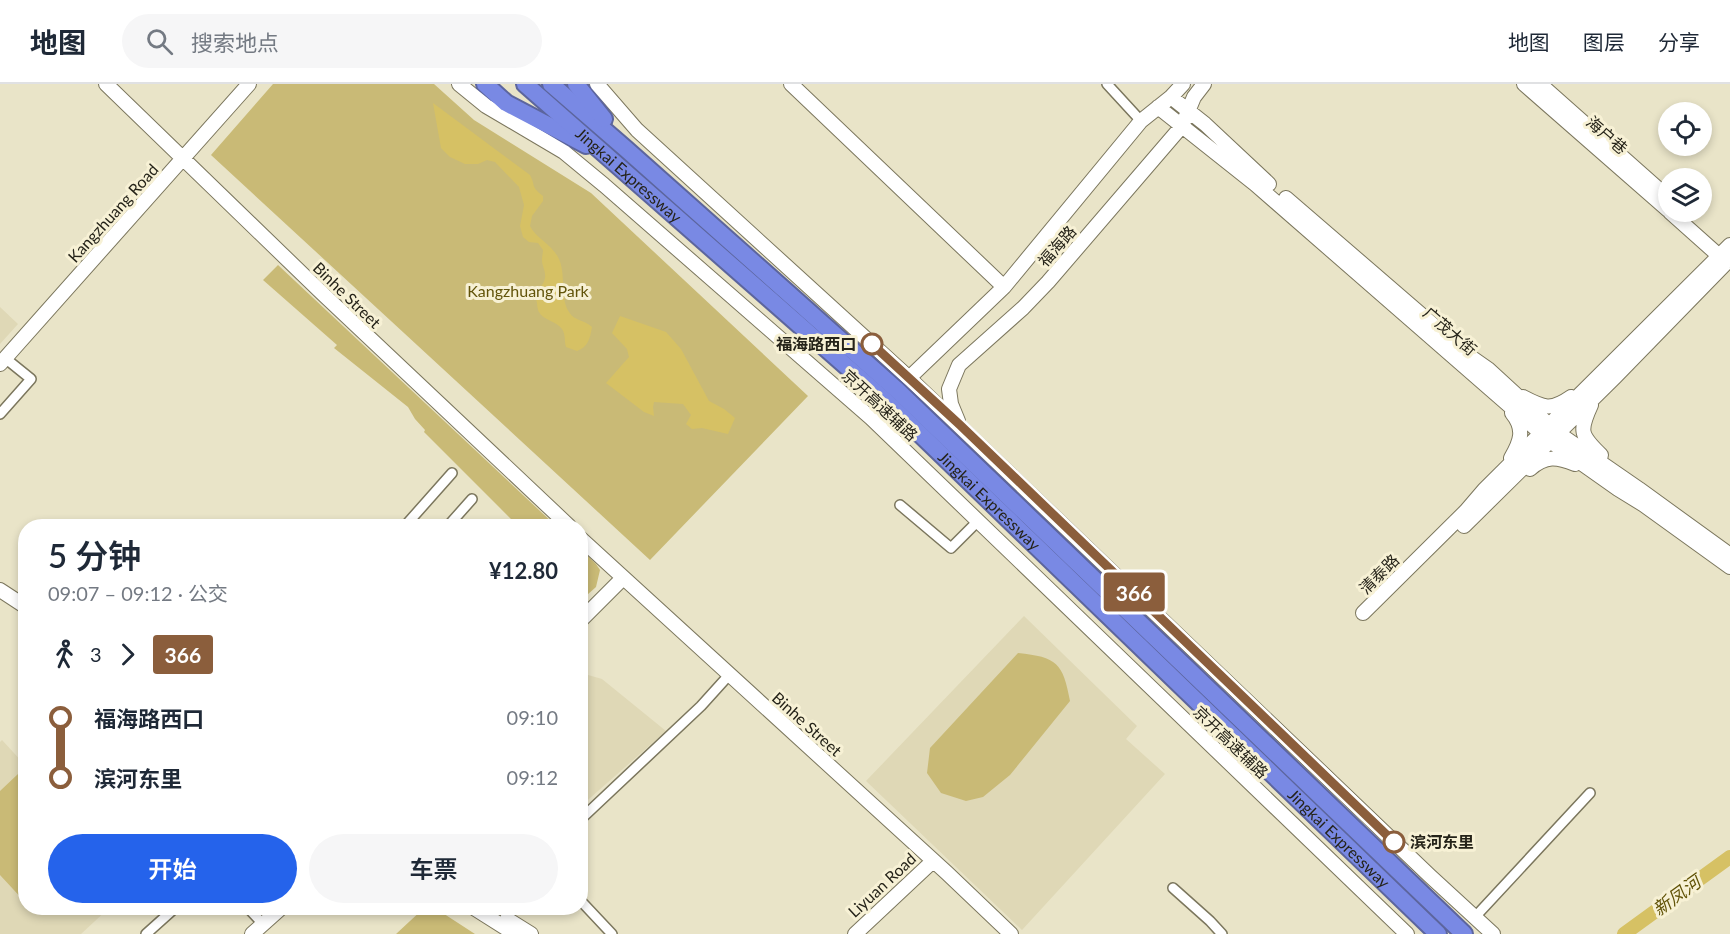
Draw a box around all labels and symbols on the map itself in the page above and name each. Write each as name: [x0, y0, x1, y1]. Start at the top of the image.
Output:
street label: 海户巷: [1583, 112, 1632, 158]
street label: Jingkai Expressway: [572, 123, 686, 227]
street label: Kangzhuang Road: [64, 160, 162, 266]
street label: 福海路: [1034, 221, 1080, 270]
street label: Binhe Street: [310, 258, 385, 332]
park label: Kangzhuang Park: [467, 281, 590, 300]
street label: 广茂大街: [1420, 302, 1481, 359]
marker: 福海路西口: [861, 333, 883, 355]
place label: 福海路西口: [776, 334, 856, 353]
street label: 京开高速辅路: [839, 365, 922, 444]
street label: Jingkai Expressway: [935, 447, 1045, 554]
street label: 清泰路: [1355, 550, 1402, 597]
line badge: 366: [1100, 572, 1168, 612]
street label: Binhe Street: [769, 688, 846, 760]
street label: 京开高速辅路: [1190, 701, 1272, 782]
street label: Jingkai Expressway: [1284, 784, 1395, 892]
marker: 滨河东里: [1383, 831, 1405, 853]
place label: 滨河东里: [1410, 832, 1474, 851]
street label: Liyuan Road: [844, 848, 919, 921]
water label: 新凤河: [1648, 869, 1707, 920]

